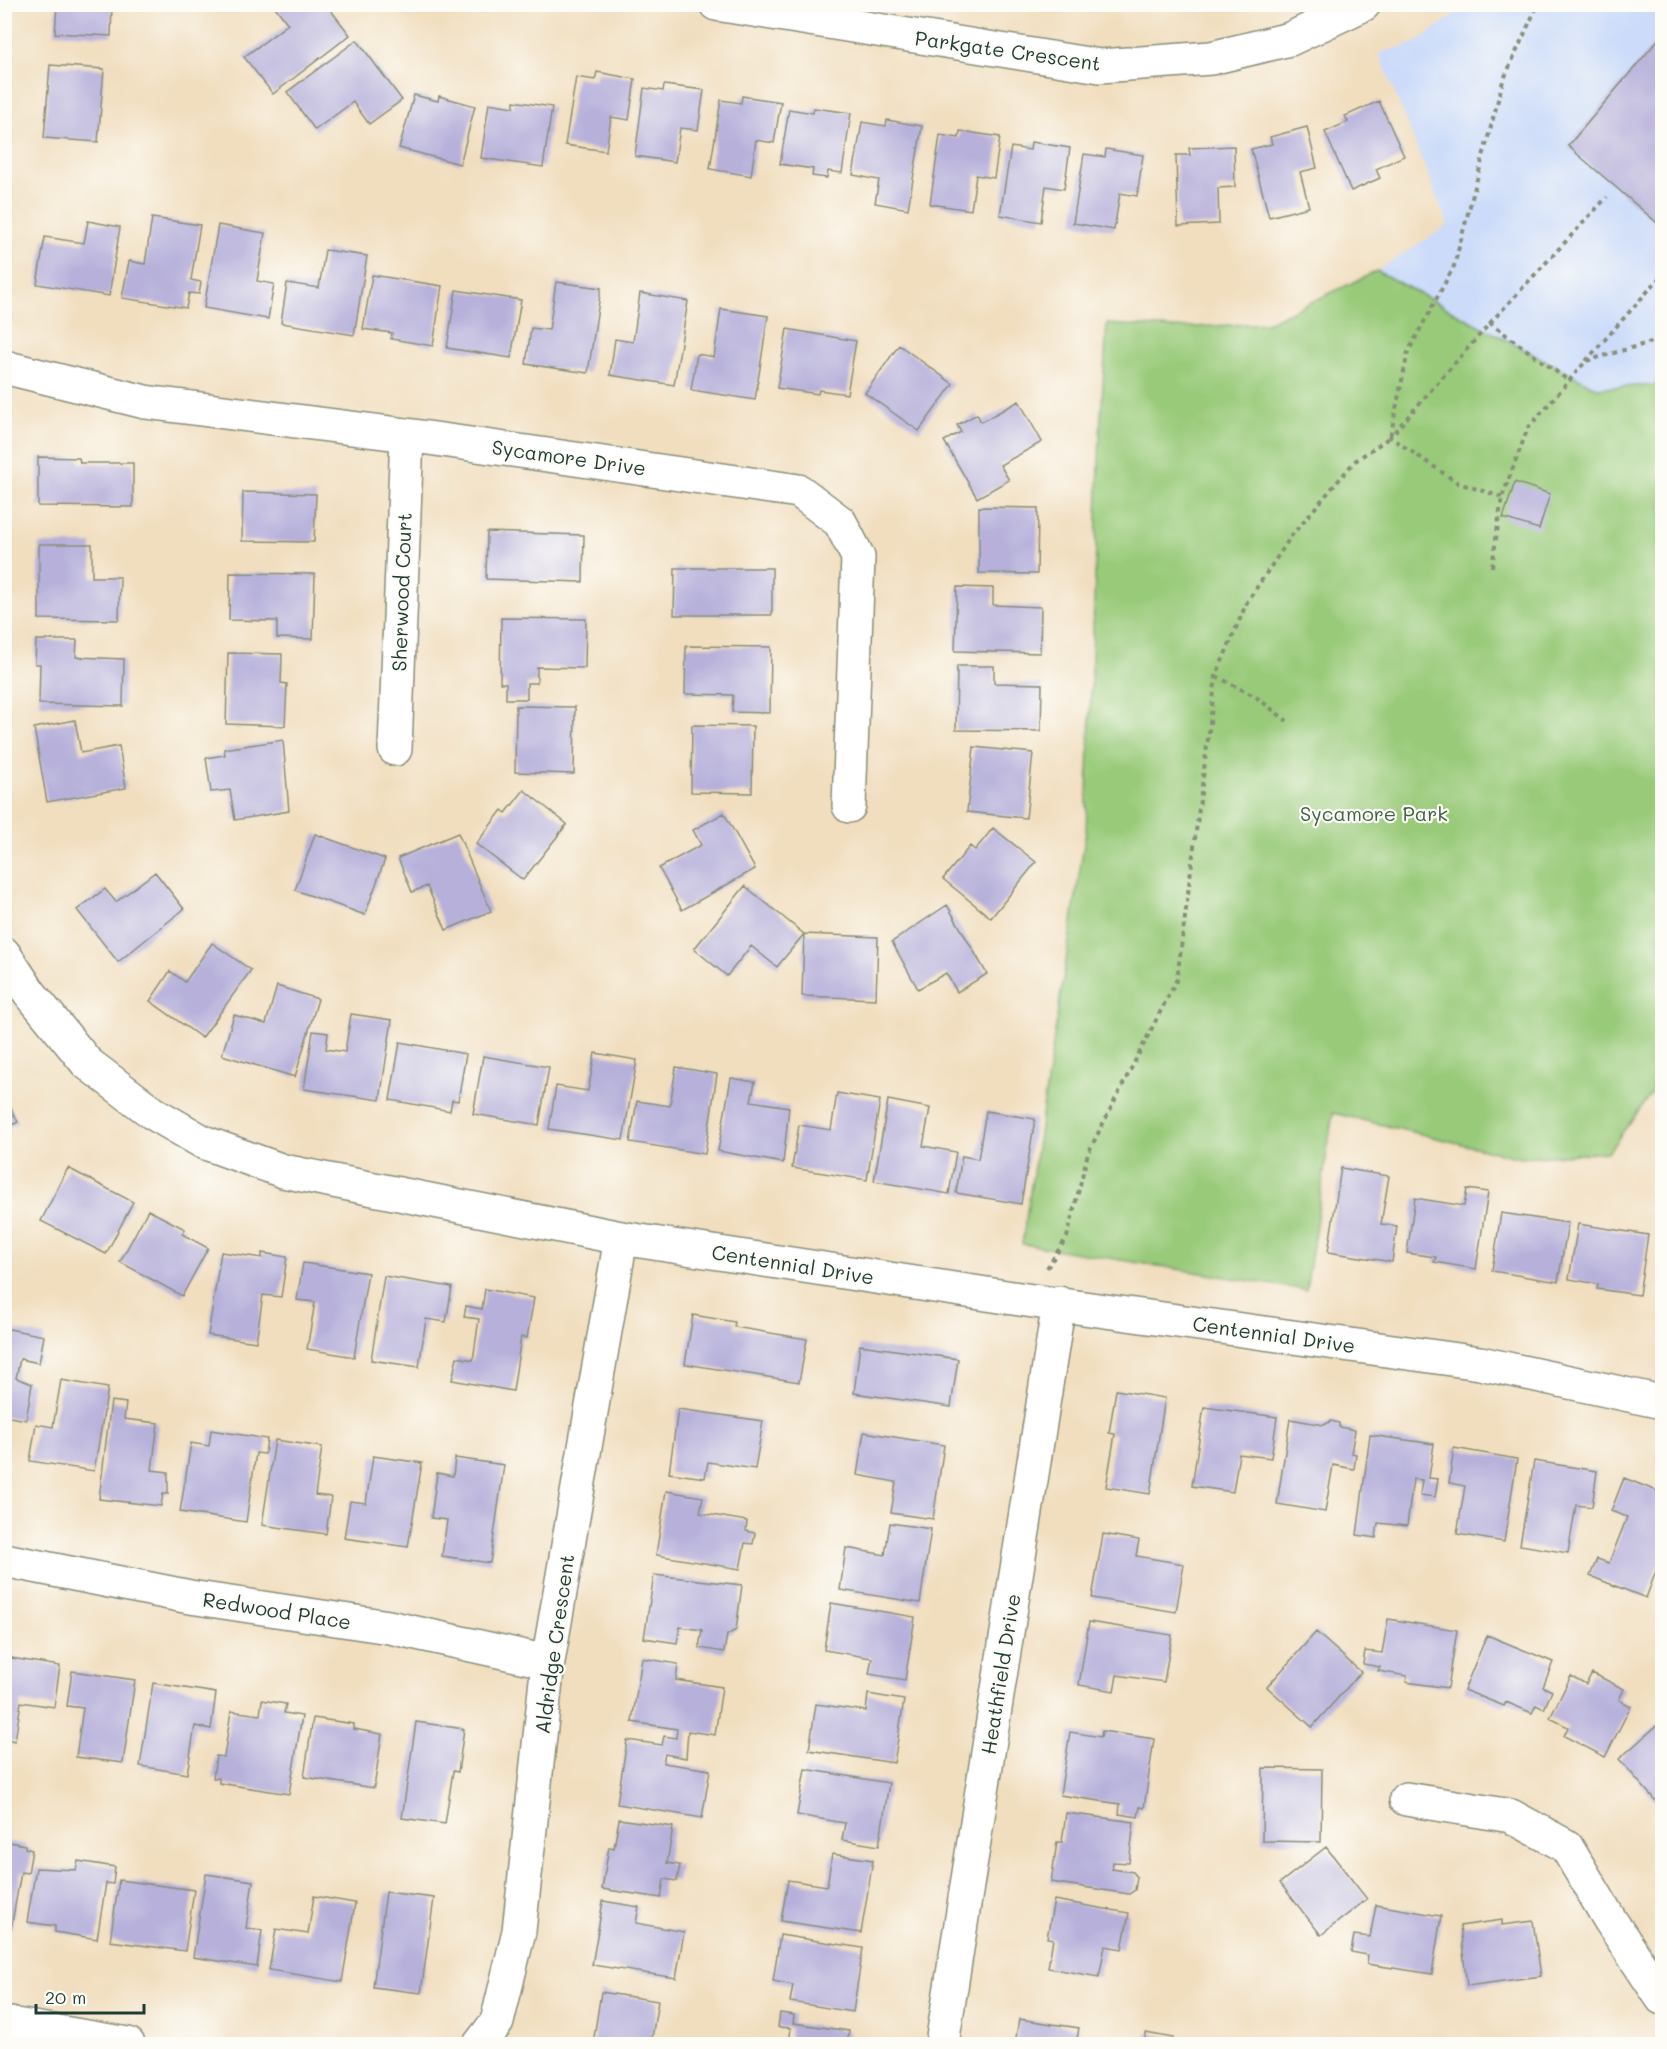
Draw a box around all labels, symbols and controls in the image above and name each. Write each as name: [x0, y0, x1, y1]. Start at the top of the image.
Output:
street label: Parkgate Crescent: [913, 24, 1103, 76]
street label: Sycamore Drive: [490, 433, 648, 481]
street label: Sherwood Court: [385, 512, 417, 672]
park label: Sycamore Park: [1300, 800, 1448, 826]
street label: Centennial Drive: [710, 1238, 876, 1290]
street label: Centennial Drive: [1191, 1310, 1357, 1358]
street label: Aldridge Crescent: [529, 1552, 579, 1736]
street label: Redwood Place: [201, 1585, 353, 1635]
street label: Heathfield Drive: [974, 1592, 1026, 1756]
scale bar: [36, 1977, 144, 2015]
text: 20 m: [45, 1985, 86, 2009]

